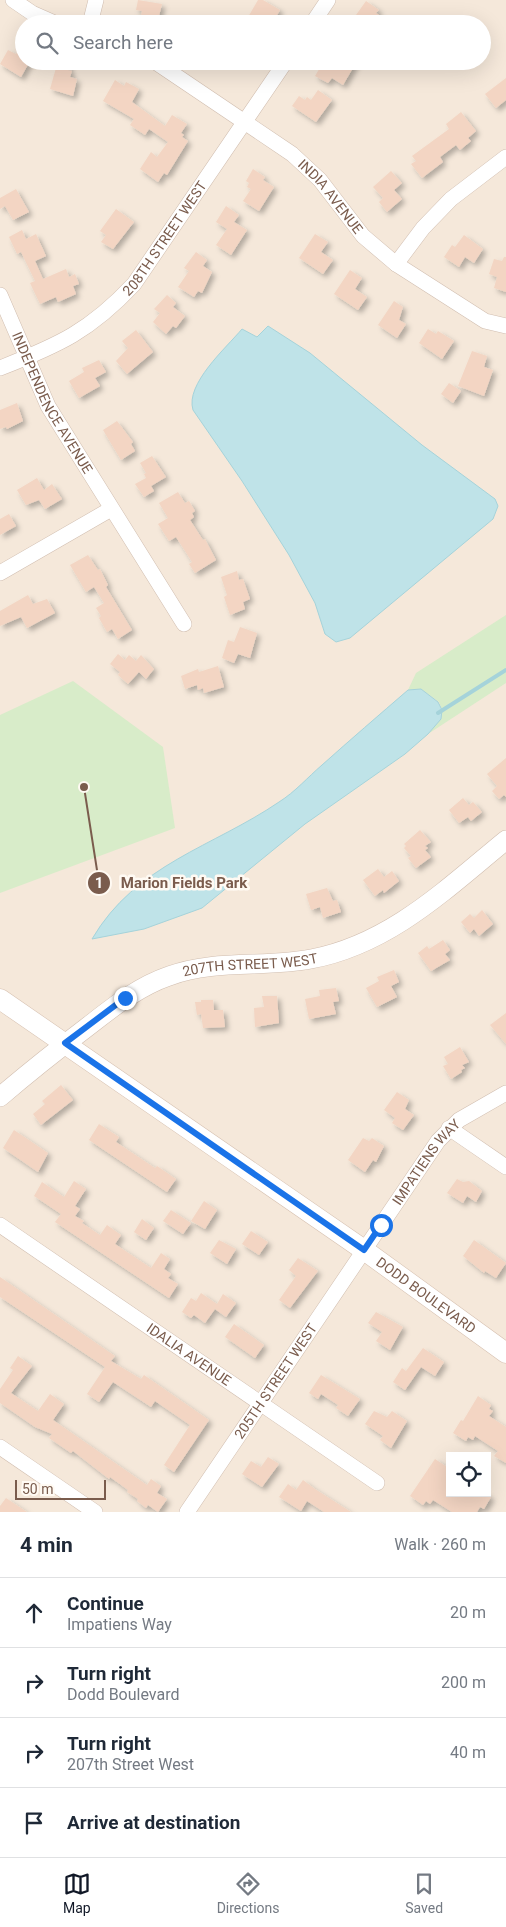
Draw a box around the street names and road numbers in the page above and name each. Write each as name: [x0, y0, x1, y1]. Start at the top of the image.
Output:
street label: INDIA AVENUE: [295, 156, 366, 237]
street label: 208TH STREET WEST: [119, 177, 210, 299]
street label: INDEPENDENCE AVENUE: [9, 329, 96, 476]
street label: 207TH STREET WEST: [181, 950, 320, 979]
street label: IMPATIENS WAY: [389, 1115, 464, 1208]
street label: DODD BOULEVARD: [373, 1254, 479, 1337]
street label: IDALIA AVENUE: [144, 1320, 234, 1389]
street label: 205TH STREET WEST: [231, 1320, 320, 1442]

